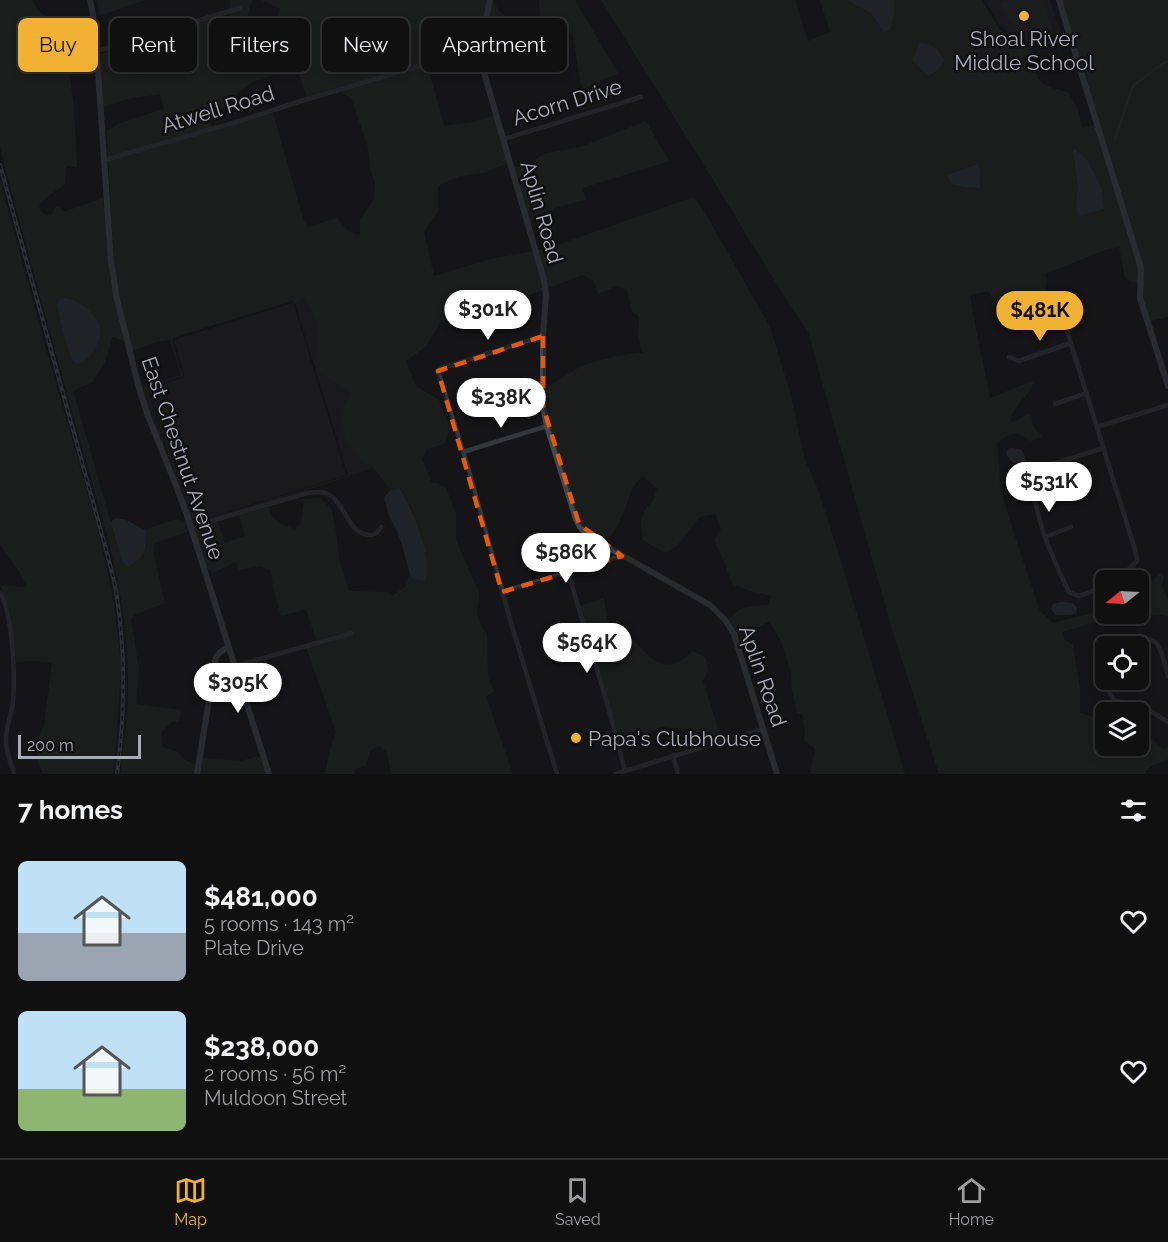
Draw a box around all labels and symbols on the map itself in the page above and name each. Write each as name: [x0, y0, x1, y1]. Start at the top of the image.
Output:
marker: Shoal River Middle School: [1017, 9, 1031, 23]
place label: Shoal River Middle School: [954, 26, 1094, 75]
street label: Acorn Drive: [509, 74, 625, 130]
street label: Atwell Road: [159, 80, 277, 138]
street label: Aplin Road: [515, 158, 569, 266]
pin: $301K: [446, 290, 530, 341]
pin: $481K: [998, 291, 1082, 342]
street label: East Chestnut Avenue: [137, 353, 229, 563]
pin: $238K: [459, 378, 543, 429]
pin: $531K: [1007, 462, 1091, 513]
pin: $586K: [524, 533, 608, 584]
north arrow: [1095, 570, 1149, 624]
street label: Aplin Road: [734, 622, 792, 730]
pin: $564K: [545, 623, 629, 674]
pin: $305K: [196, 663, 280, 714]
place label: Papa's Clubhouse: [588, 726, 761, 751]
marker: Papa's Clubhouse: [569, 731, 583, 745]
scale bar: [18, 732, 141, 760]

